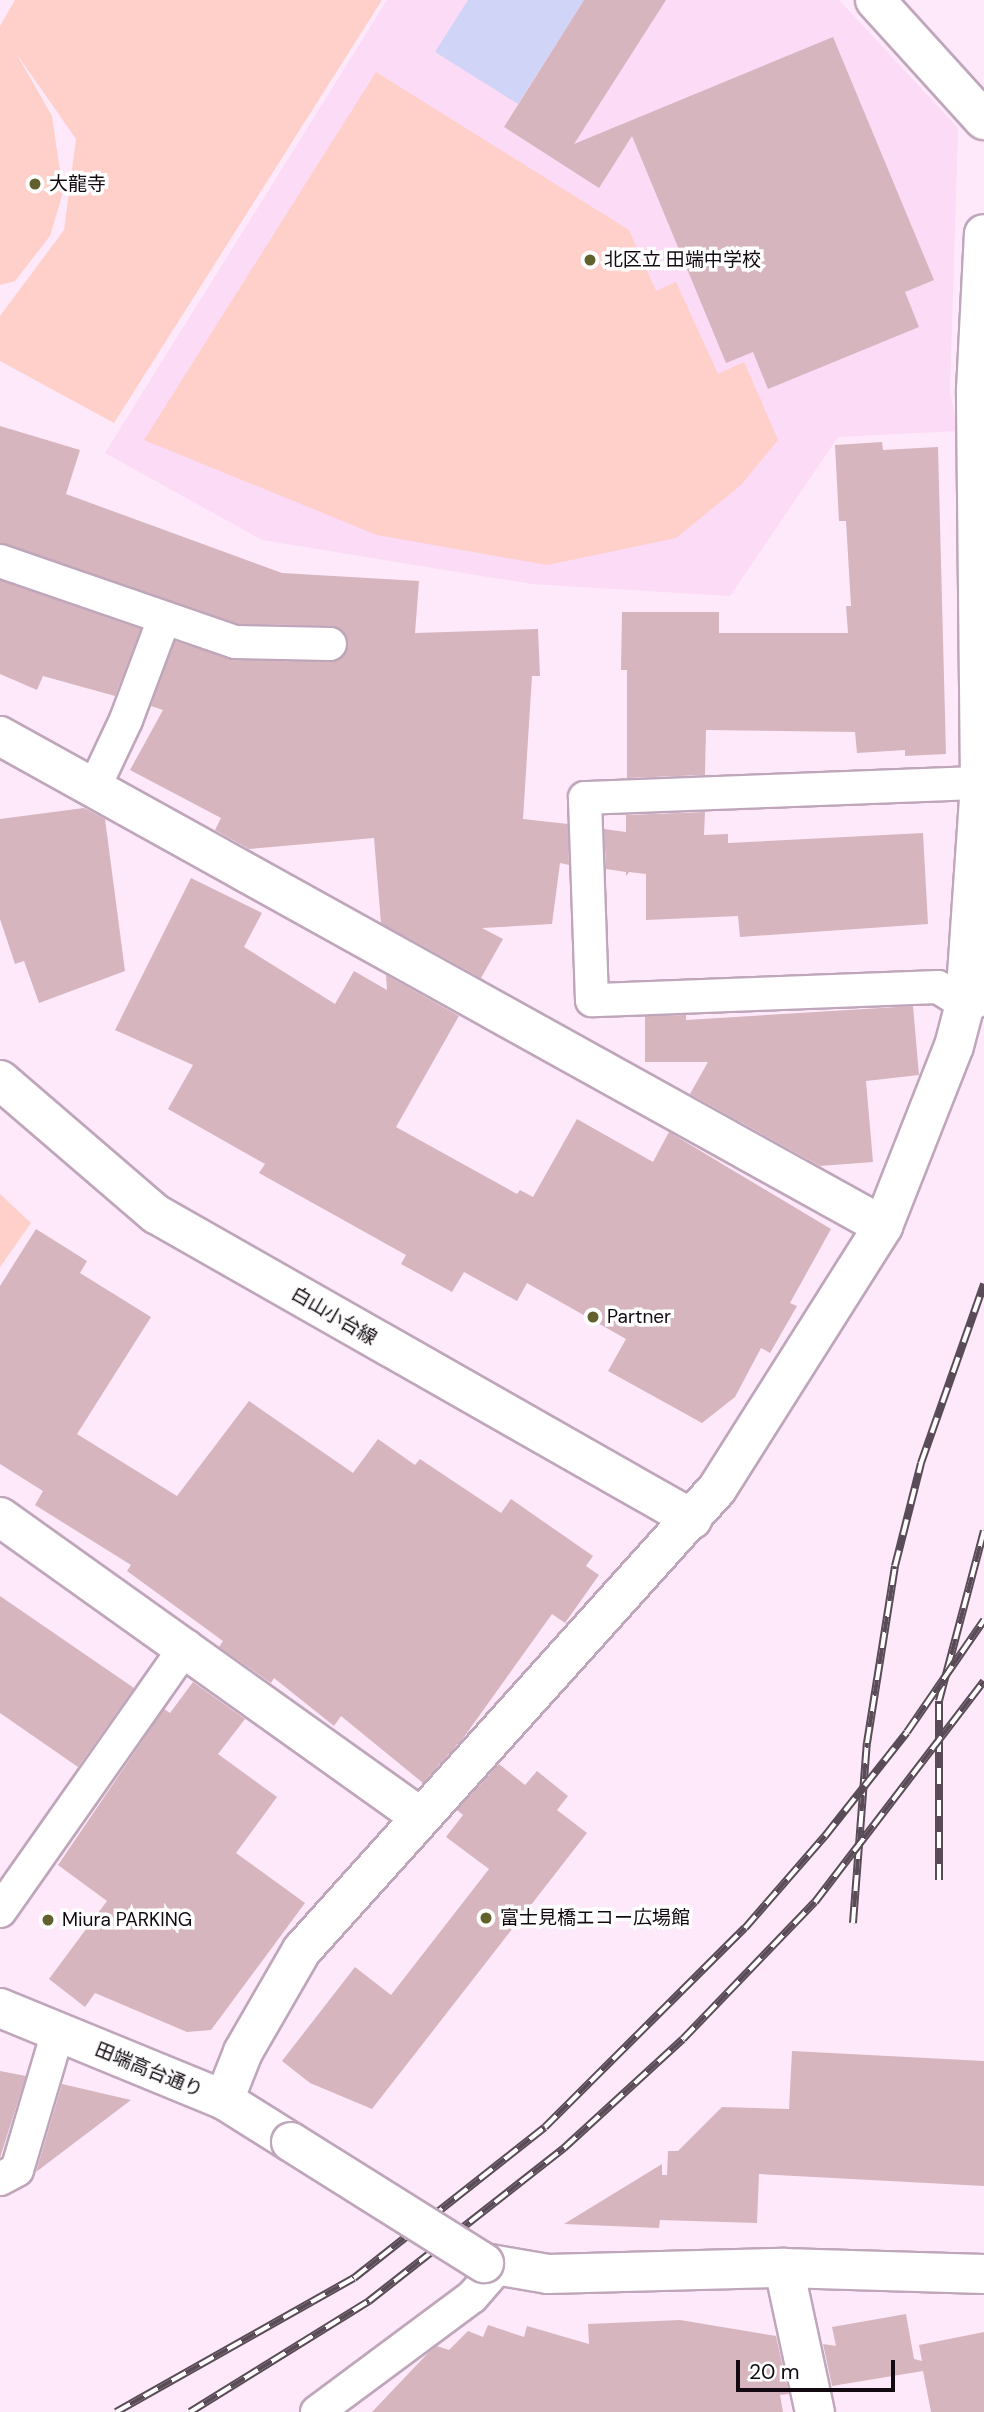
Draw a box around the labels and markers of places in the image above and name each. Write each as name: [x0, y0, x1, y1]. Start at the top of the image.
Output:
place label: 大龍寺: [49, 173, 106, 195]
marker: 大龍寺: [27, 176, 43, 192]
place label: 北区立 田端中学校: [604, 249, 761, 271]
marker: 北区立 田端中学校: [582, 252, 598, 268]
place label: Partner: [607, 1306, 671, 1328]
marker: Partner: [585, 1309, 601, 1325]
place label: 富士見橋エコー広場館: [500, 1907, 690, 1929]
place label: Miura PARKING: [62, 1909, 192, 1931]
marker: 富士見橋エコー広場館: [478, 1910, 494, 1926]
marker: Miura PARKING: [40, 1912, 56, 1928]

